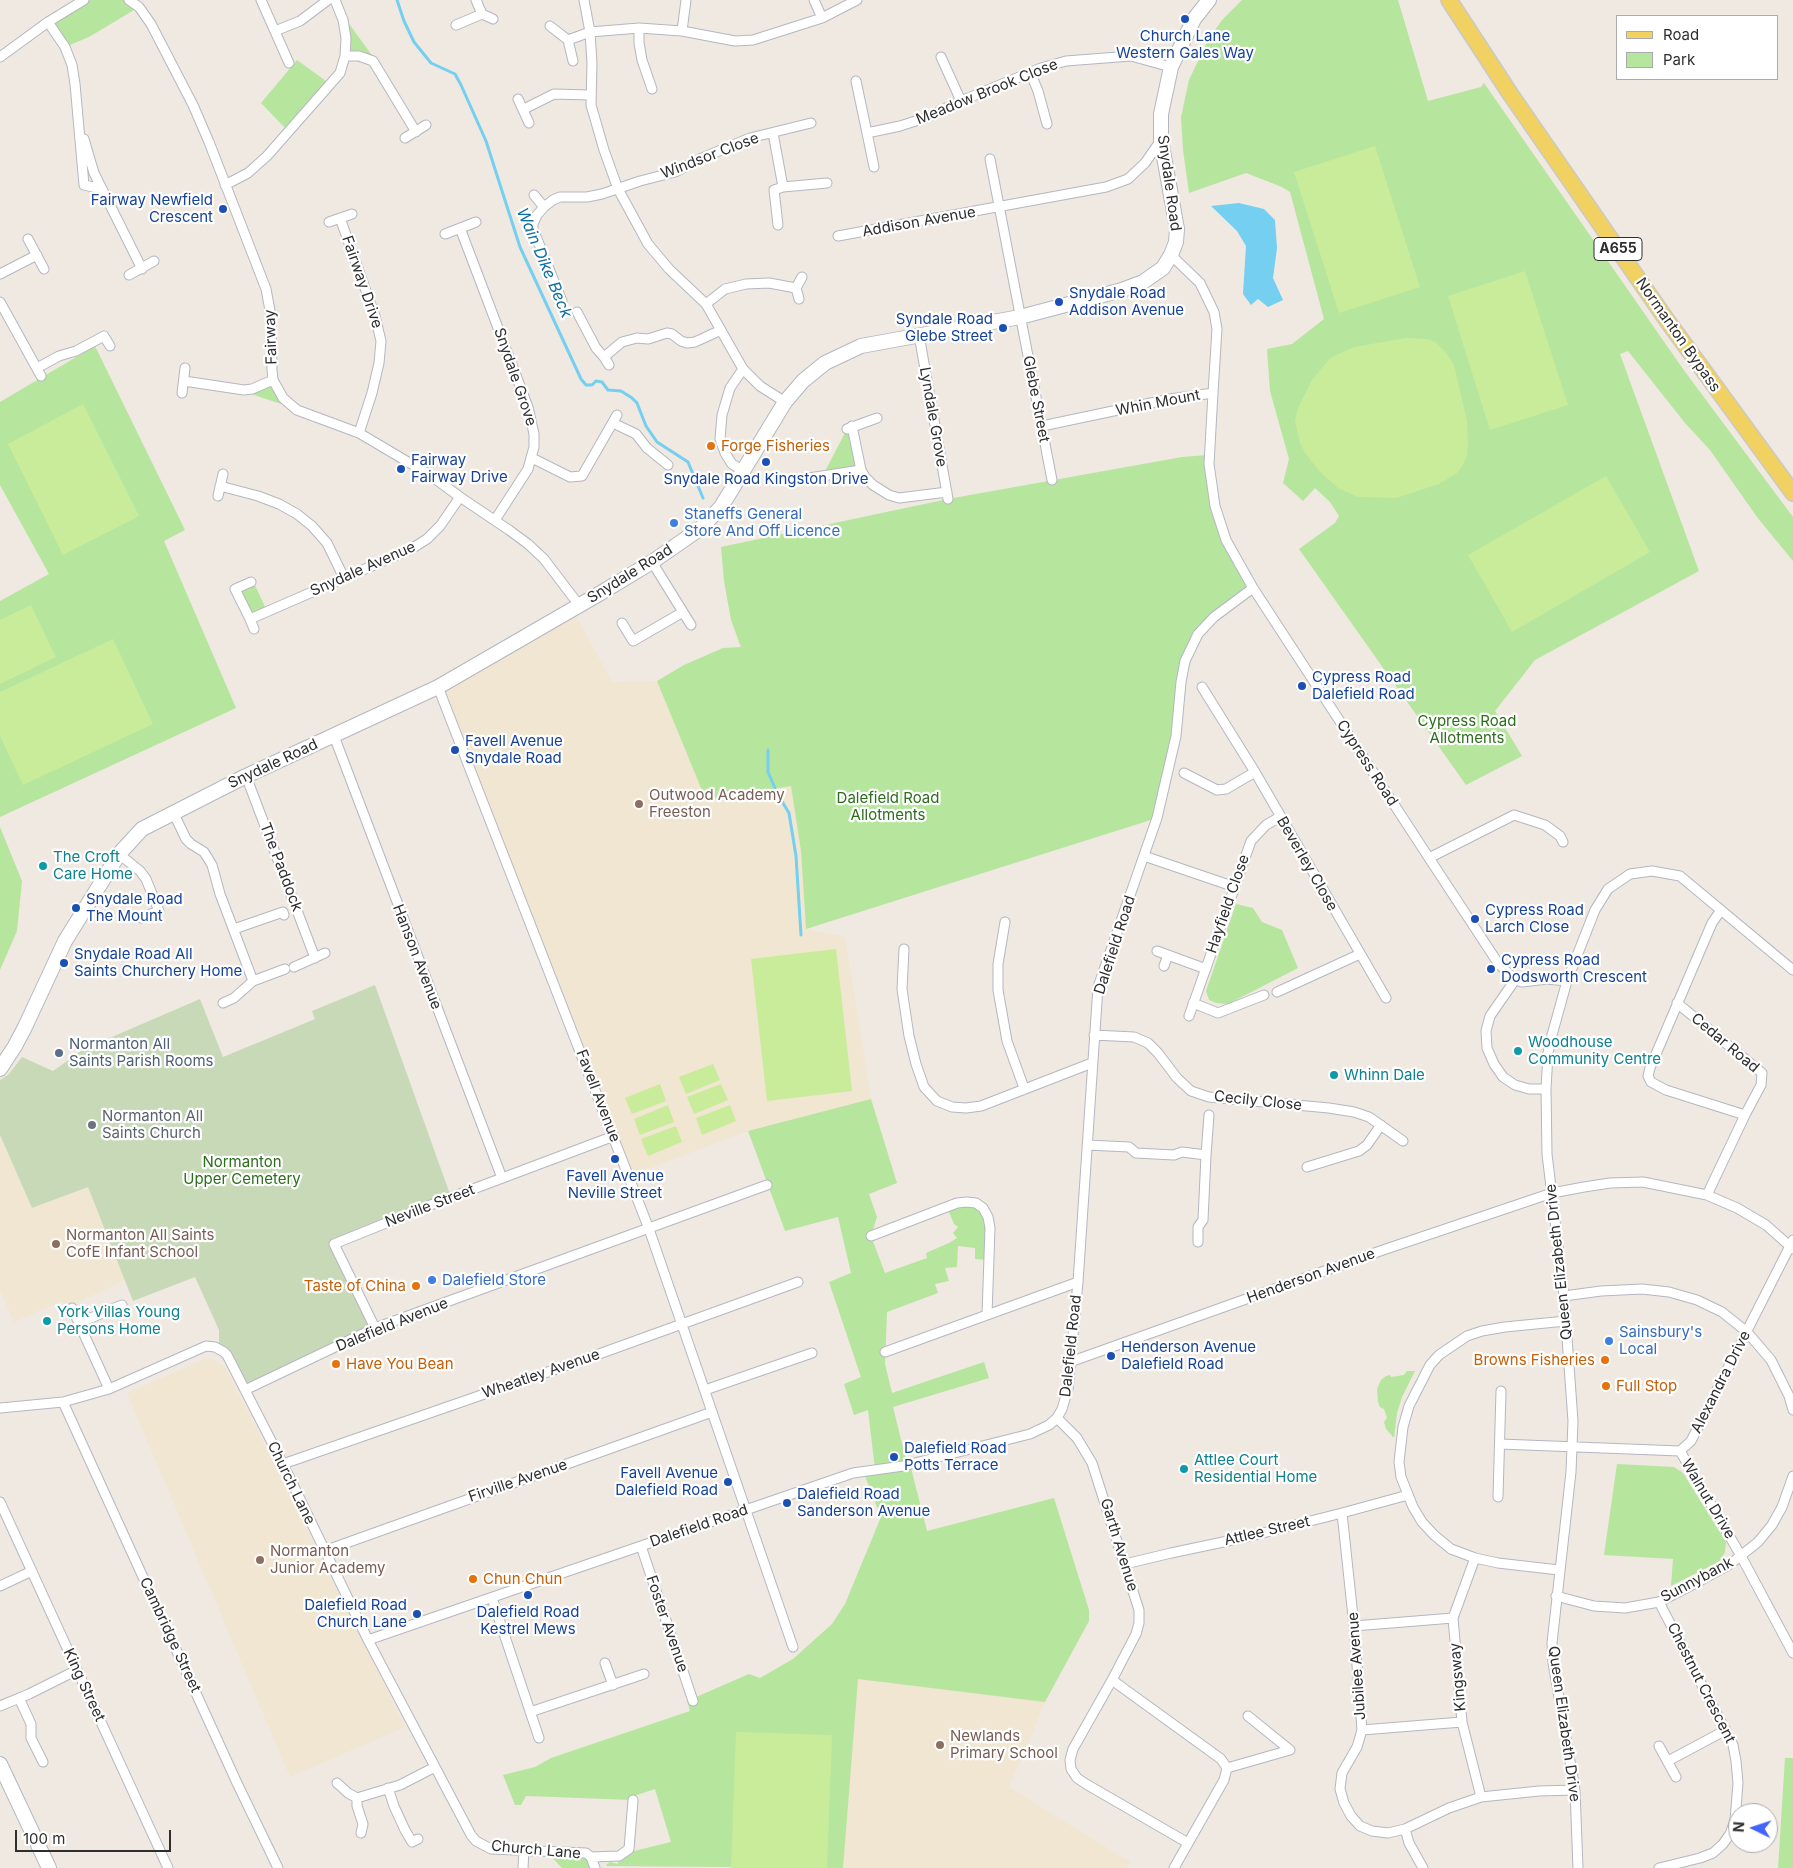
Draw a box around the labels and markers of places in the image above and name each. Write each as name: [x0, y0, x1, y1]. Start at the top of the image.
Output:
marker: Church Lane Western Gales Way: [1179, 13, 1191, 25]
place label: Church Lane Western Gales Way: [1116, 27, 1254, 62]
place label: Fairway Newfield Crescent: [91, 191, 213, 226]
marker: Fairway Newfield Crescent: [217, 203, 229, 215]
place label: Snydale Road Addison Avenue: [1069, 284, 1184, 319]
marker: Snydale Road Addison Avenue: [1053, 296, 1065, 308]
place label: Syndale Road Glebe Street: [896, 310, 993, 345]
marker: Syndale Road Glebe Street: [997, 322, 1009, 334]
place label: Forge Fisheries: [721, 437, 830, 455]
marker: Forge Fisheries: [705, 440, 717, 452]
place label: Fairway Fairway Drive: [411, 451, 508, 486]
marker: Snydale Road Kingston Drive: [760, 456, 772, 468]
marker: Fairway Fairway Drive: [395, 463, 407, 475]
place label: Snydale Road Kingston Drive: [664, 470, 868, 488]
place label: Staneffs General Store And Off Licence: [684, 505, 840, 540]
marker: Staneffs General Store And Off Licence: [668, 517, 680, 529]
place label: Cypress Road Dalefield Road: [1312, 668, 1415, 703]
marker: Cypress Road Dalefield Road: [1296, 680, 1308, 692]
place label: Favell Avenue Snydale Road: [465, 732, 563, 767]
marker: Favell Avenue Snydale Road: [449, 744, 461, 756]
place label: Outwood Academy Freeston: [649, 786, 785, 821]
marker: Outwood Academy Freeston: [633, 798, 645, 810]
place label: The Croft Care Home: [53, 848, 133, 883]
marker: The Croft Care Home: [37, 860, 49, 872]
place label: Snydale Road The Mount: [86, 890, 183, 925]
place label: Cypress Road Larch Close: [1485, 901, 1584, 936]
marker: Snydale Road The Mount: [70, 902, 82, 914]
marker: Cypress Road Larch Close: [1469, 913, 1481, 925]
place label: Snydale Road All Saints Churchery Home: [74, 945, 242, 980]
place label: Cypress Road Dodsworth Crescent: [1501, 951, 1647, 986]
marker: Snydale Road All Saints Churchery Home: [58, 957, 70, 969]
marker: Cypress Road Dodsworth Crescent: [1485, 963, 1497, 975]
place label: Woodhouse Community Centre: [1528, 1033, 1661, 1068]
place label: Normanton All Saints Parish Rooms: [69, 1035, 213, 1070]
marker: Woodhouse Community Centre: [1512, 1045, 1524, 1057]
marker: Normanton All Saints Parish Rooms: [53, 1047, 65, 1059]
place label: Whinn Dale: [1344, 1066, 1425, 1084]
marker: Whinn Dale: [1328, 1069, 1340, 1081]
place label: Normanton All Saints Church: [102, 1107, 203, 1142]
marker: Normanton All Saints Church: [86, 1119, 98, 1131]
marker: Favell Avenue Neville Street: [609, 1153, 621, 1165]
place label: Favell Avenue Neville Street: [566, 1167, 664, 1202]
place label: Normanton All Saints CofE Infant School: [66, 1226, 214, 1261]
marker: Normanton All Saints CofE Infant School: [50, 1238, 62, 1250]
place label: Dalefield Store: [442, 1271, 546, 1289]
marker: Dalefield Store: [426, 1274, 438, 1286]
place label: Taste of China: [304, 1277, 406, 1295]
marker: Taste of China: [410, 1280, 422, 1292]
place label: York Villas Young Persons Home: [57, 1303, 180, 1338]
marker: York Villas Young Persons Home: [41, 1315, 53, 1327]
place label: Sainsbury's Local: [1619, 1323, 1702, 1358]
marker: Sainsbury's Local: [1603, 1335, 1615, 1347]
place label: Henderson Avenue Dalefield Road: [1121, 1338, 1256, 1373]
marker: Henderson Avenue Dalefield Road: [1105, 1350, 1117, 1362]
place label: Browns Fisheries: [1474, 1351, 1595, 1369]
marker: Browns Fisheries: [1599, 1354, 1611, 1366]
place label: Have You Bean: [346, 1355, 454, 1373]
marker: Have You Bean: [330, 1358, 342, 1370]
place label: Full Stop: [1616, 1377, 1677, 1395]
marker: Full Stop: [1600, 1380, 1612, 1392]
place label: Dalefield Road Potts Terrace: [904, 1439, 1007, 1474]
marker: Dalefield Road Potts Terrace: [888, 1451, 900, 1463]
place label: Attlee Court Residential Home: [1194, 1451, 1317, 1486]
marker: Attlee Court Residential Home: [1178, 1463, 1190, 1475]
place label: Favell Avenue Dalefield Road: [615, 1464, 718, 1499]
marker: Favell Avenue Dalefield Road: [722, 1476, 734, 1488]
place label: Dalefield Road Sanderson Avenue: [797, 1485, 930, 1520]
marker: Dalefield Road Sanderson Avenue: [781, 1497, 793, 1509]
place label: Normanton Junior Academy: [270, 1542, 386, 1577]
marker: Normanton Junior Academy: [254, 1554, 266, 1566]
place label: Chun Chun: [483, 1570, 562, 1588]
marker: Chun Chun: [467, 1573, 479, 1585]
marker: Dalefield Road Kestrel Mews: [522, 1589, 534, 1601]
place label: Dalefield Road Church Lane: [304, 1596, 407, 1631]
place label: Dalefield Road Kestrel Mews: [477, 1603, 579, 1638]
marker: Dalefield Road Church Lane: [411, 1608, 423, 1620]
place label: Newlands Primary School: [950, 1727, 1058, 1762]
marker: Newlands Primary School: [934, 1739, 946, 1751]

